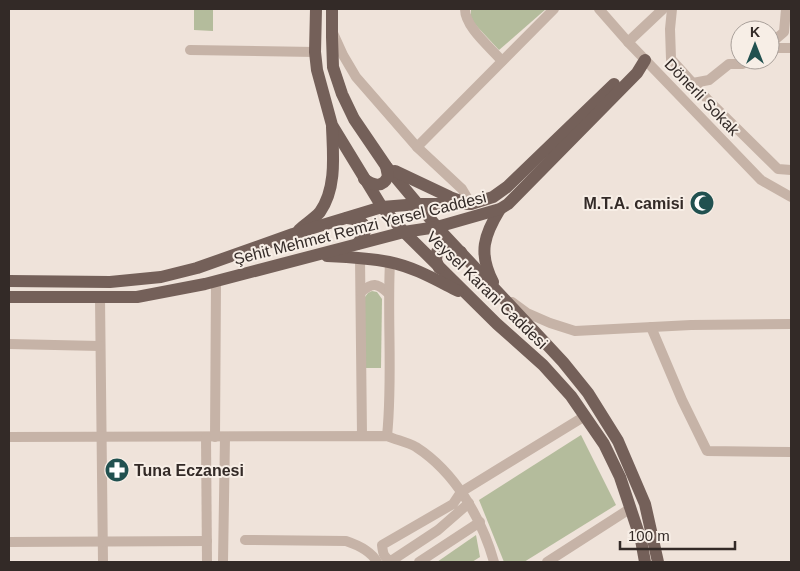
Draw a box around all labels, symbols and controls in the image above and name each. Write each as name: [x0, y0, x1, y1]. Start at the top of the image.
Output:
north arrow: [730, 20, 780, 70]
text: K: [750, 24, 760, 40]
street label: Dönerli Sokak: [661, 55, 743, 139]
street label: Şehit Mehmet Remzi Yersel Caddesi: [232, 188, 488, 268]
mosque icon: M.T.A. camisi: [689, 190, 715, 216]
place label: M.T.A. camisi: [584, 195, 684, 212]
street label: Veysel Karani Caddesi: [423, 228, 551, 352]
pharmacy icon: Tuna Eczanesi: [104, 457, 130, 483]
place label: Tuna Eczanesi: [134, 462, 244, 479]
scale bar: [620, 518, 735, 550]
text: 100 m: [628, 527, 670, 544]

